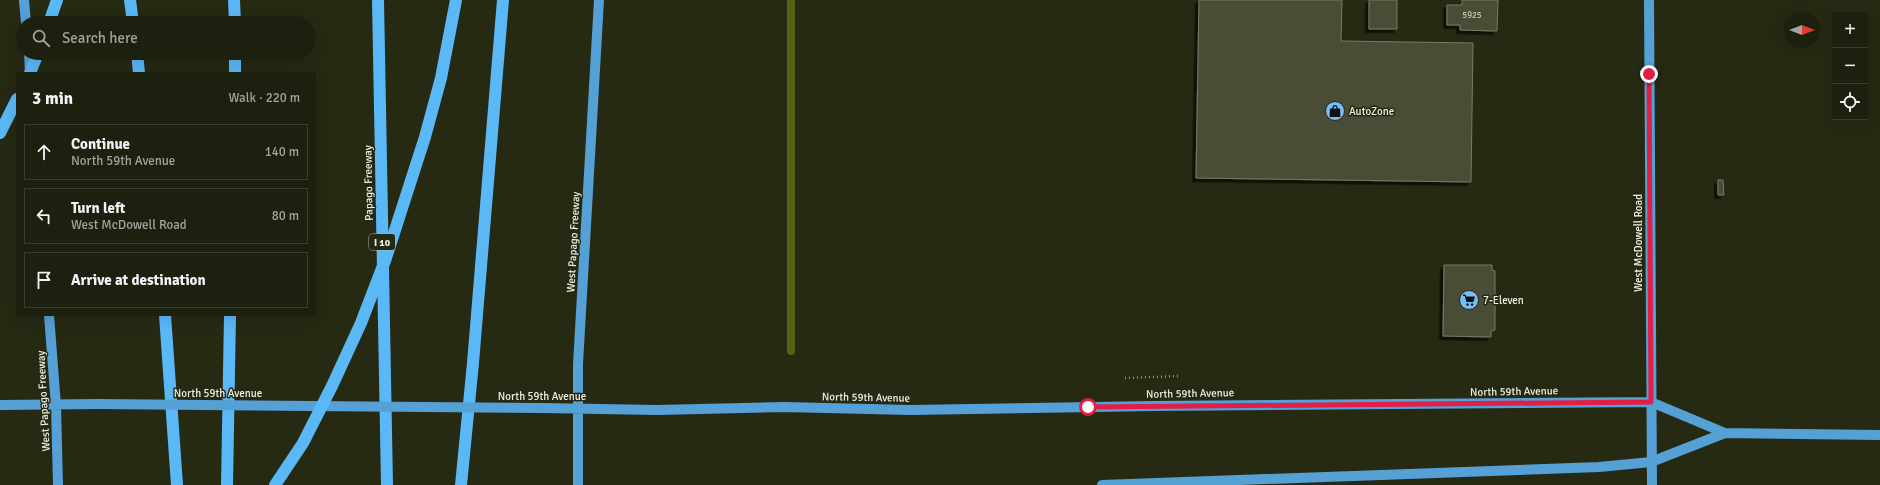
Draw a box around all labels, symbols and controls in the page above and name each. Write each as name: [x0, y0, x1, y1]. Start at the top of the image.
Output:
house number: 5925: [1462, 10, 1482, 21]
north arrow: [1784, 12, 1820, 48]
map controls: [1832, 12, 1868, 120]
button: +: [1832, 12, 1868, 48]
search box: [16, 16, 316, 60]
icon: search: [30, 27, 52, 49]
text: Search here: [62, 29, 138, 47]
button: −: [1832, 48, 1868, 84]
route end: [1640, 65, 1658, 83]
button: locate: [1832, 84, 1868, 120]
text: 3 min: [32, 88, 73, 109]
text: Walk · 220 m: [229, 90, 300, 106]
shop icon: AutoZone: [1324, 100, 1346, 122]
place label: AutoZone: [1349, 105, 1394, 118]
text: Continue: [71, 135, 130, 153]
icon: ahead: [33, 141, 55, 163]
text: 140 m: [265, 144, 299, 160]
street label: Papago Freeway: [361, 144, 376, 221]
text: North 59th Avenue: [71, 153, 175, 169]
street label: West Papago Freeway: [564, 190, 583, 293]
street label: West McDowell Road: [1632, 194, 1645, 292]
text: Turn left: [71, 199, 125, 217]
icon: left: [33, 205, 55, 227]
text: 80 m: [272, 208, 299, 224]
text: West McDowell Road: [71, 217, 187, 233]
road number: I 10: [369, 234, 395, 250]
icon: arrive: [33, 269, 55, 291]
text: Arrive at destination: [71, 271, 206, 289]
supermarket icon: 7-Eleven: [1458, 289, 1480, 311]
place label: 7-Eleven: [1483, 294, 1524, 307]
street label: West Papago Freeway: [34, 349, 53, 452]
street label: North 59th Avenue: [1470, 384, 1558, 399]
street label: North 59th Avenue: [1146, 386, 1234, 401]
street label: North 59th Avenue: [174, 387, 262, 400]
street label: North 59th Avenue: [498, 390, 586, 403]
street label: North 59th Avenue: [822, 390, 910, 405]
route start: [1079, 398, 1097, 416]

